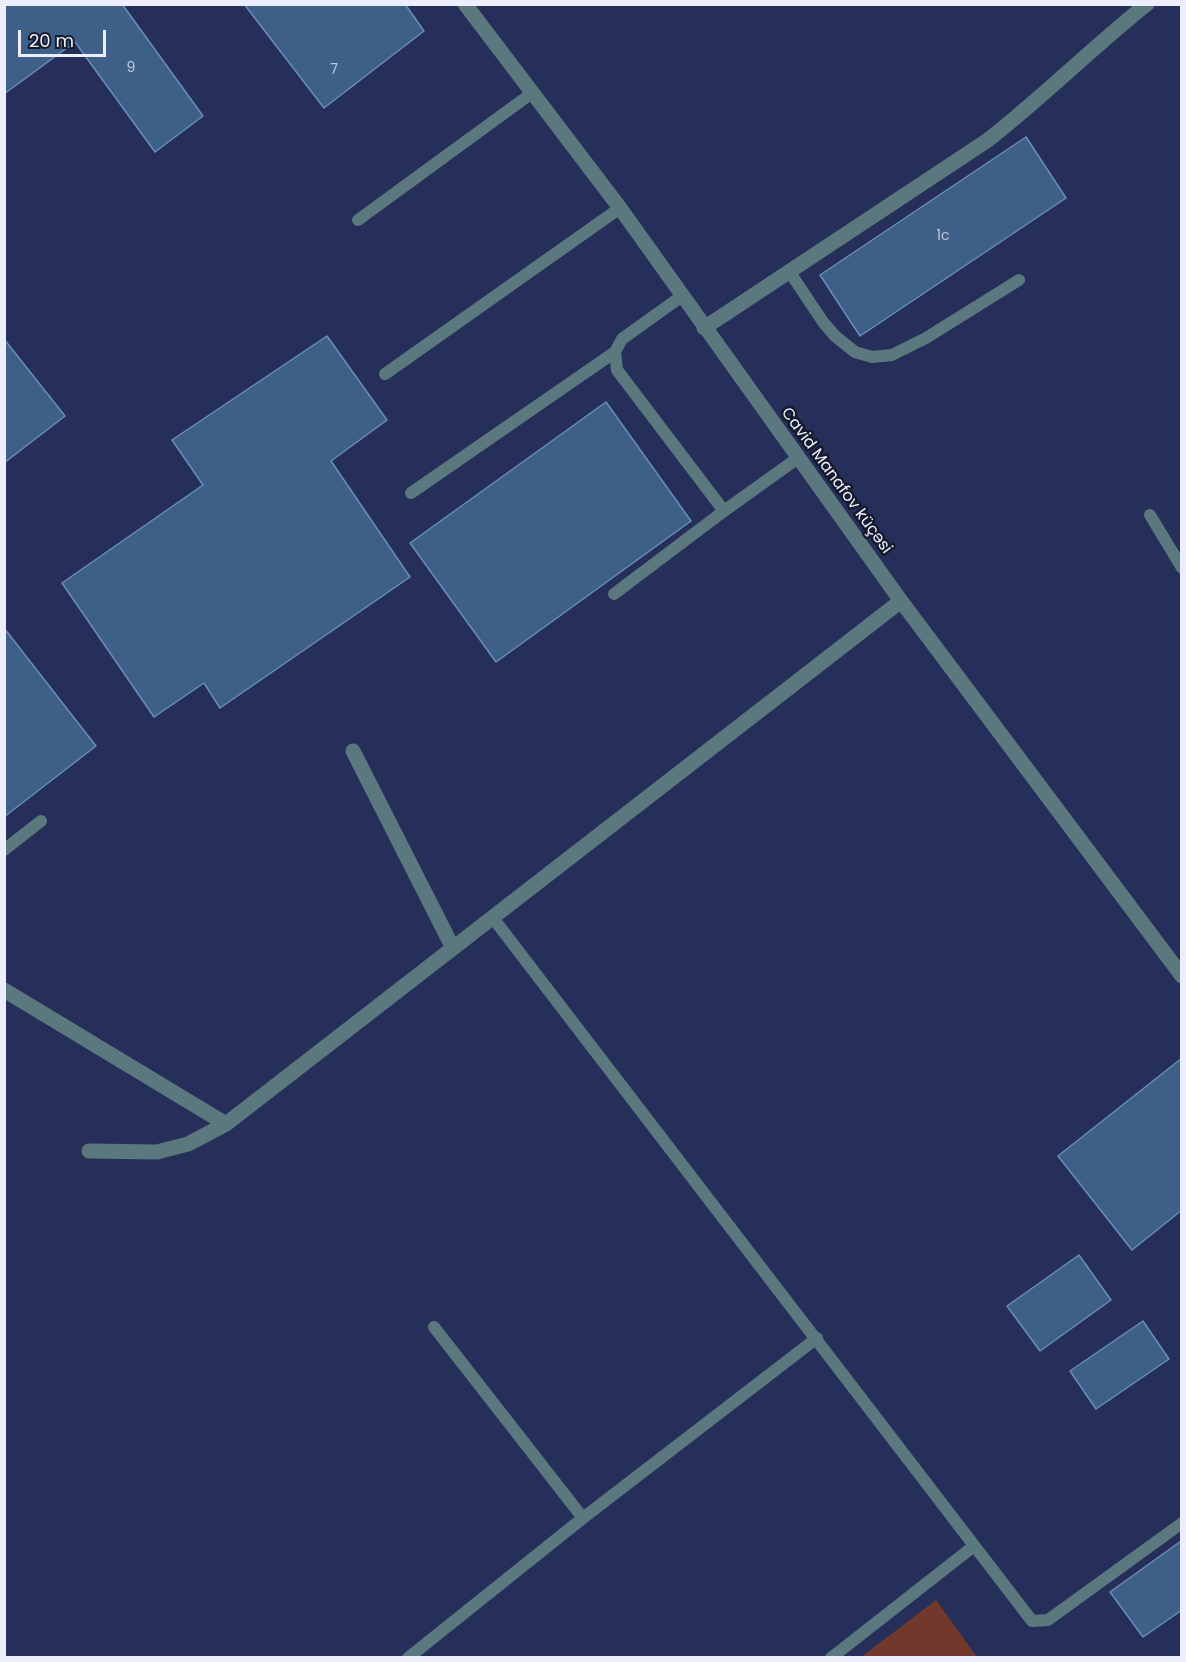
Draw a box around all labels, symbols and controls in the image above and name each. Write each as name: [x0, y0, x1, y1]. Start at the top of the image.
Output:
scale bar: [21, 18, 110, 56]
text: 20 m: [29, 28, 74, 53]
house number: 9: [127, 60, 135, 76]
house number: 7: [330, 62, 338, 78]
house number: 1c: [937, 228, 949, 244]
street label: Cavid Manafov küçəsi: [777, 404, 895, 558]

